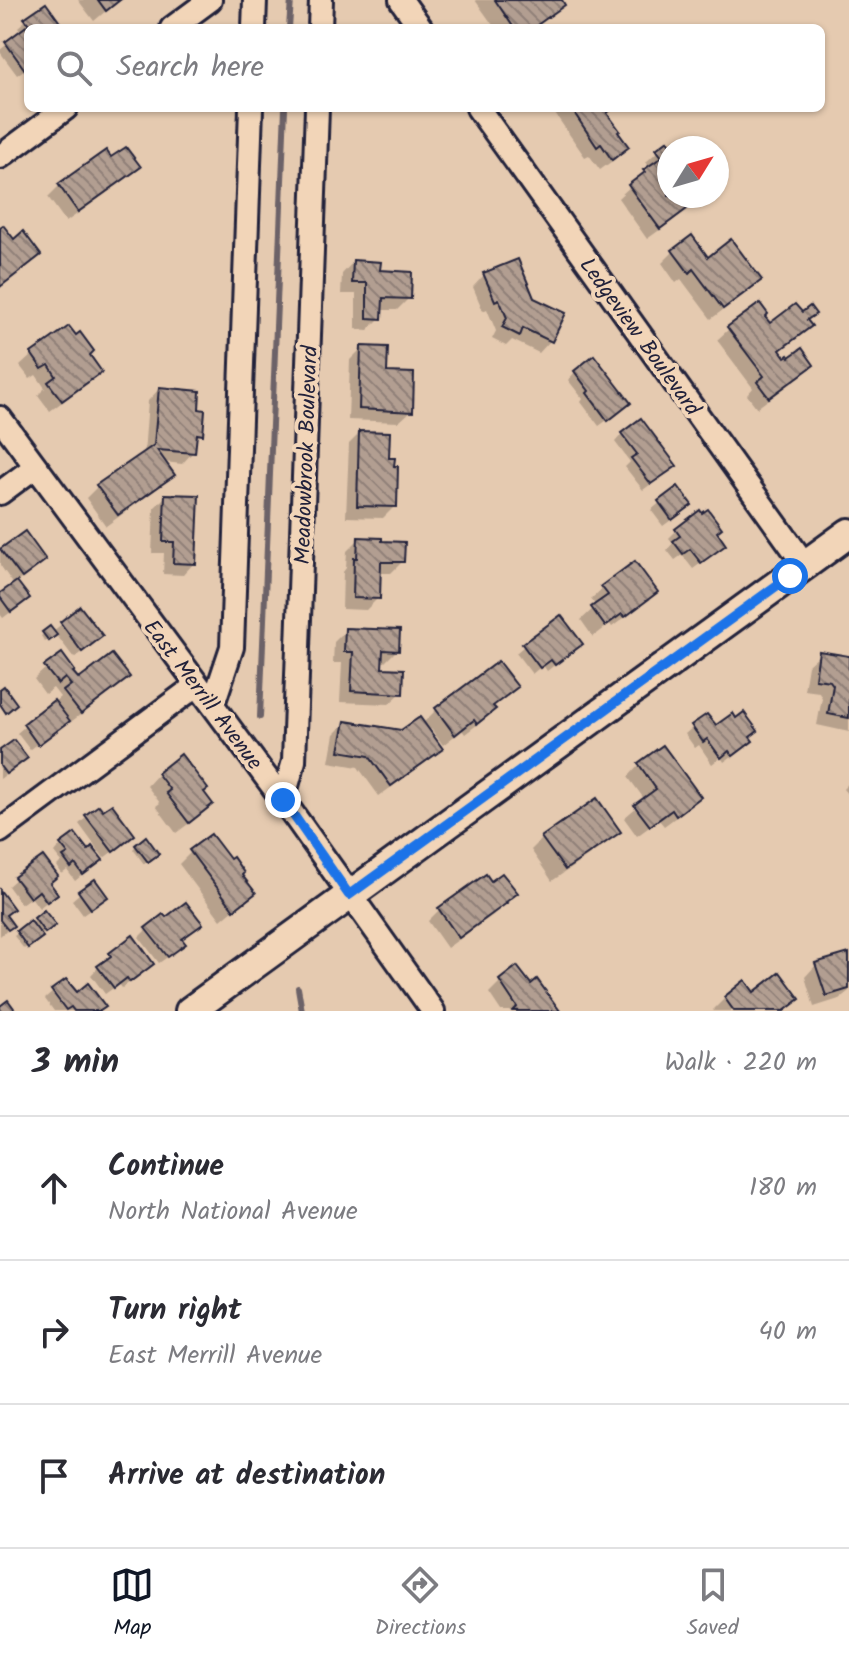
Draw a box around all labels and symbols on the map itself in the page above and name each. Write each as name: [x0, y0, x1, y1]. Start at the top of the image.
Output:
north arrow: [657, 136, 729, 208]
street label: Ledgeview Boulevard: [569, 251, 709, 425]
street label: Meadowbrook Boulevard: [286, 344, 329, 565]
route start: [772, 558, 808, 594]
street label: East Merrill Avenue: [133, 613, 271, 779]
route end: [265, 782, 301, 818]

